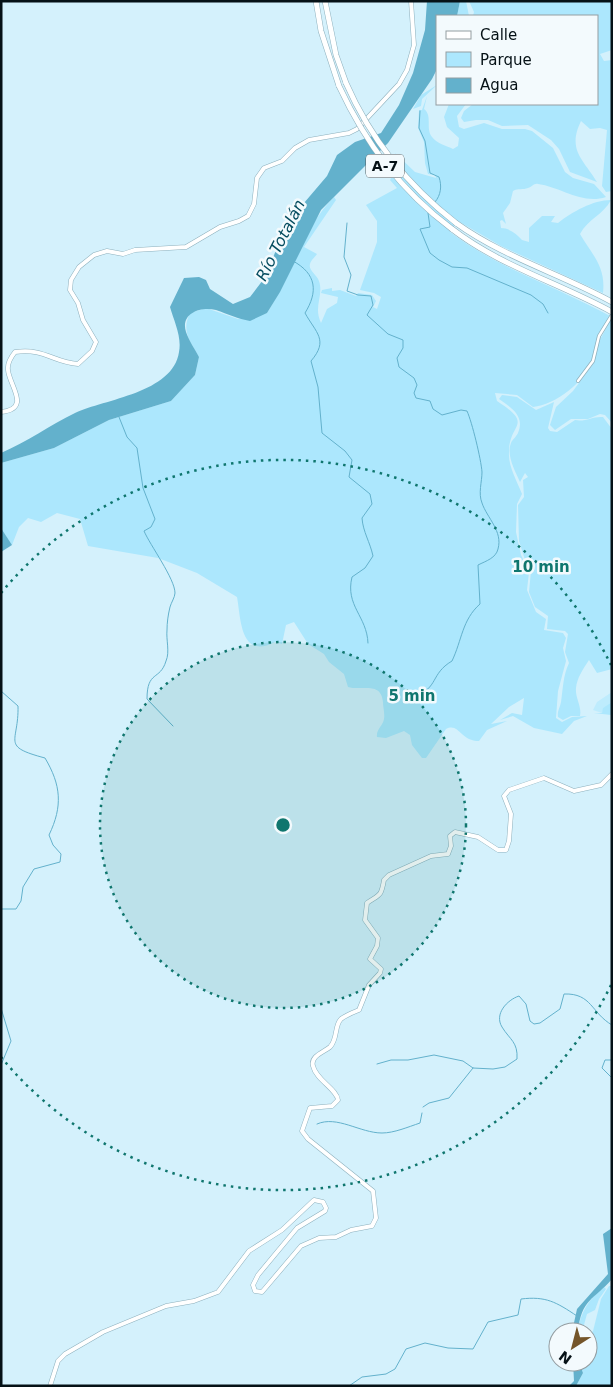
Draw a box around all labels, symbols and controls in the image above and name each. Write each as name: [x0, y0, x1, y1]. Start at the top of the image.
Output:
legend: [436, 15, 598, 105]
text: Calle: [480, 26, 517, 44]
text: Parque: [480, 51, 532, 69]
text: Agua: [480, 76, 518, 94]
road number: A-7: [366, 154, 404, 178]
water label: Río Totalán: [252, 196, 309, 284]
text: 10 min: [512, 558, 570, 576]
text: 5 min: [388, 687, 436, 705]
centre of rings: [274, 816, 292, 834]
north arrow: [548, 1322, 598, 1372]
text: N: [556, 1348, 575, 1367]

